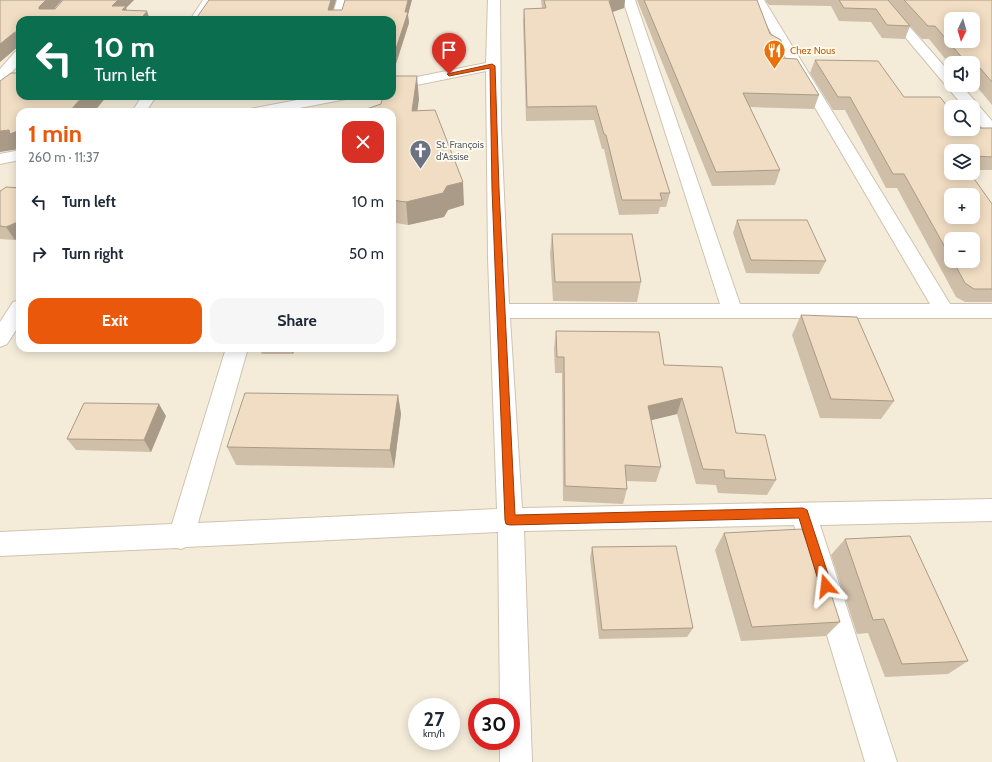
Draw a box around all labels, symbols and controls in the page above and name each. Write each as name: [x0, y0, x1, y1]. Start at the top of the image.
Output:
north arrow: [944, 12, 980, 48]
map controls: [944, 12, 980, 268]
text: 10 m: [94, 30, 155, 64]
icon: left: [28, 32, 80, 84]
pin: [432, 33, 466, 74]
restaurant icon: Chez Nous: [762, 37, 788, 70]
icon: arrive: [438, 39, 460, 61]
place label: Chez Nous: [790, 44, 835, 57]
button: sound: [944, 56, 980, 92]
text: Turn left: [94, 64, 157, 86]
button: search: [944, 100, 980, 136]
text: 1 min: [28, 119, 82, 148]
button: close: [342, 121, 384, 163]
church icon: St. François d'Assise: [408, 137, 434, 170]
place label: St. François d'Assise: [436, 138, 484, 163]
button: layers: [944, 144, 980, 180]
text: 260 m · 11:37: [28, 149, 99, 165]
button: +: [944, 188, 980, 224]
icon: left: [28, 191, 50, 213]
text: Turn left: [62, 193, 116, 211]
text: 10 m: [352, 193, 384, 211]
button: −: [944, 232, 980, 268]
icon: right: [28, 243, 50, 265]
text: Turn right: [62, 245, 123, 263]
text: 50 m: [349, 245, 384, 263]
button: Exit: [28, 298, 202, 344]
button: Share: [210, 298, 384, 344]
position arrow: [805, 565, 847, 607]
speed limit sign: 30: [468, 698, 520, 750]
text: 27: [424, 707, 444, 731]
text: km/h: [423, 727, 445, 740]

